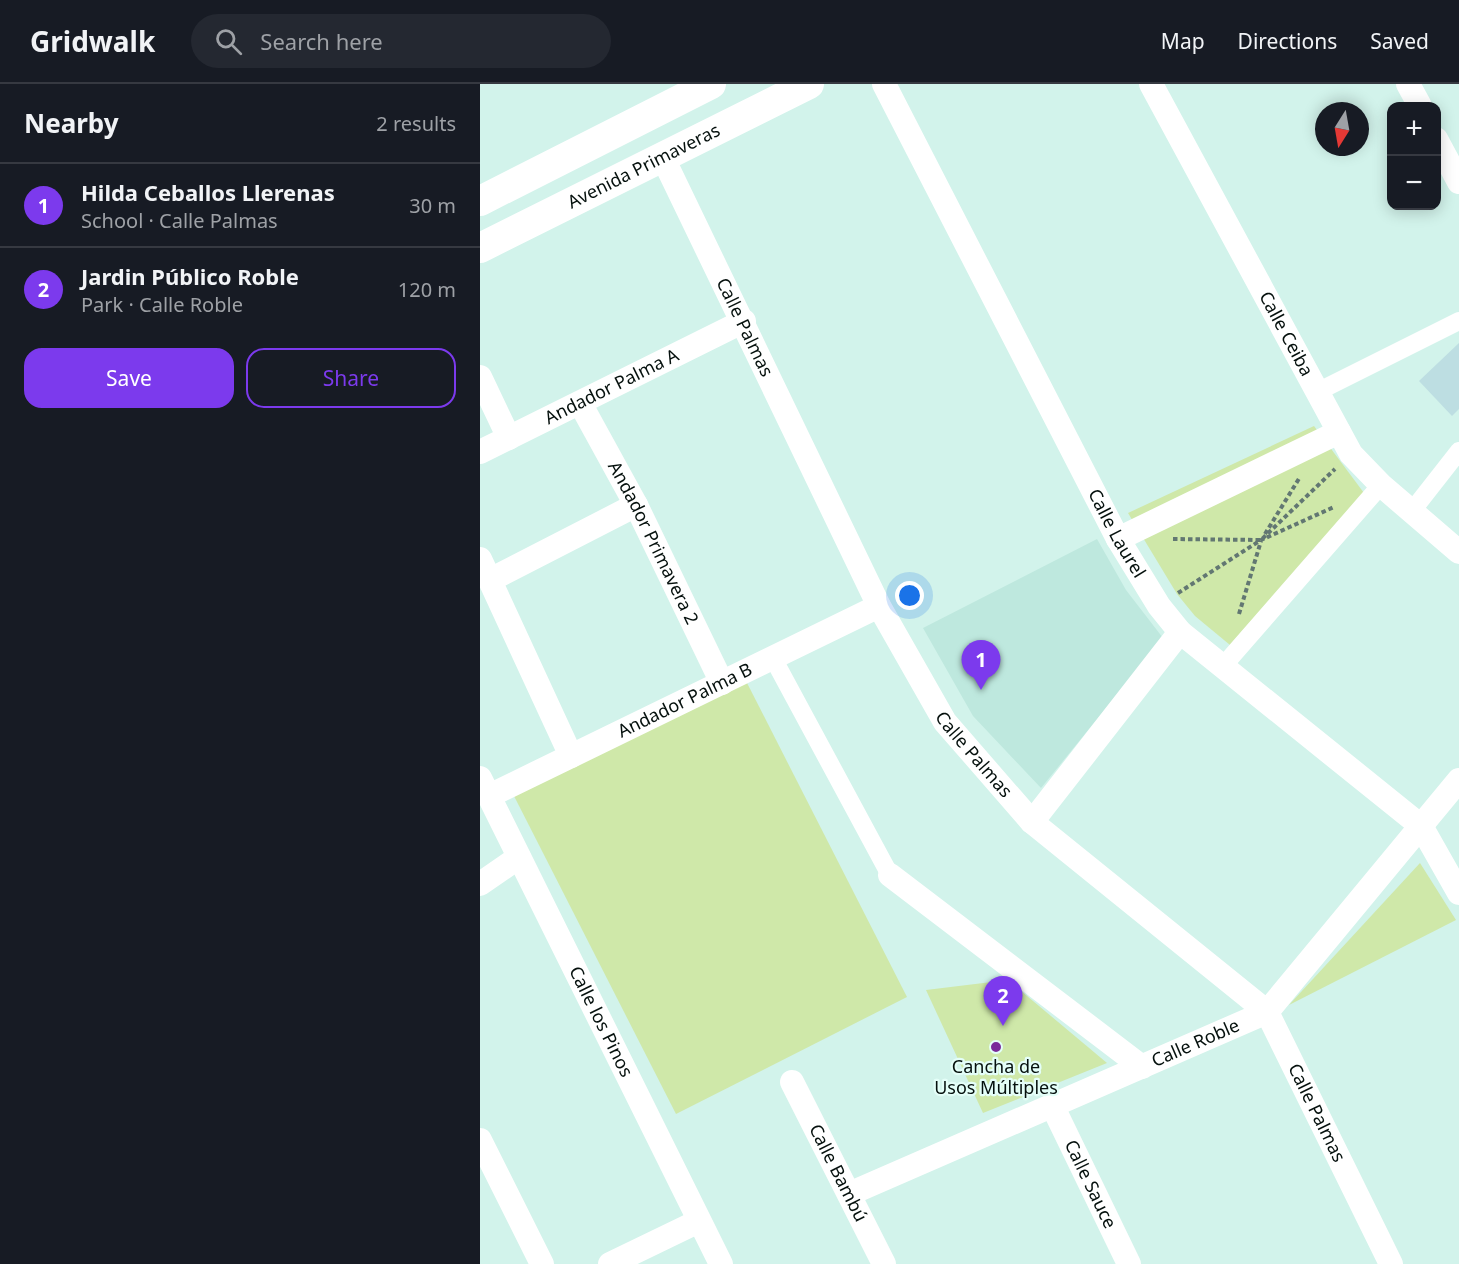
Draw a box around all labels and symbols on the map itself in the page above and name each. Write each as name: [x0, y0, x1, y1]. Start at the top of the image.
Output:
north arrow: [1315, 102, 1369, 156]
street label: Avenida Primaveras: [563, 117, 724, 214]
street label: Calle Palmas: [712, 274, 780, 380]
street label: Calle Ceiba: [1254, 287, 1320, 380]
street label: Andador Palma A: [540, 342, 683, 429]
street label: Andador Primavera 2: [603, 457, 705, 628]
street label: Calle Laurel: [1083, 484, 1152, 582]
your location: [895, 581, 924, 610]
pin: 1: [962, 640, 1000, 690]
street label: Andador Palma B: [613, 657, 756, 743]
street label: Calle Palmas: [930, 707, 1018, 802]
street label: Calle los Pinos: [564, 962, 639, 1081]
pin: 2: [984, 976, 1022, 1026]
street label: Calle Roble: [1147, 1012, 1243, 1072]
marker: Cancha de Usos Múltiples: [989, 1040, 1003, 1054]
place label: Cancha de Usos Múltiples: [934, 1054, 1058, 1099]
street label: Calle Palmas: [1283, 1059, 1352, 1166]
street label: Calle Bambú: [804, 1120, 874, 1226]
street label: Calle Sauce: [1060, 1136, 1123, 1232]

